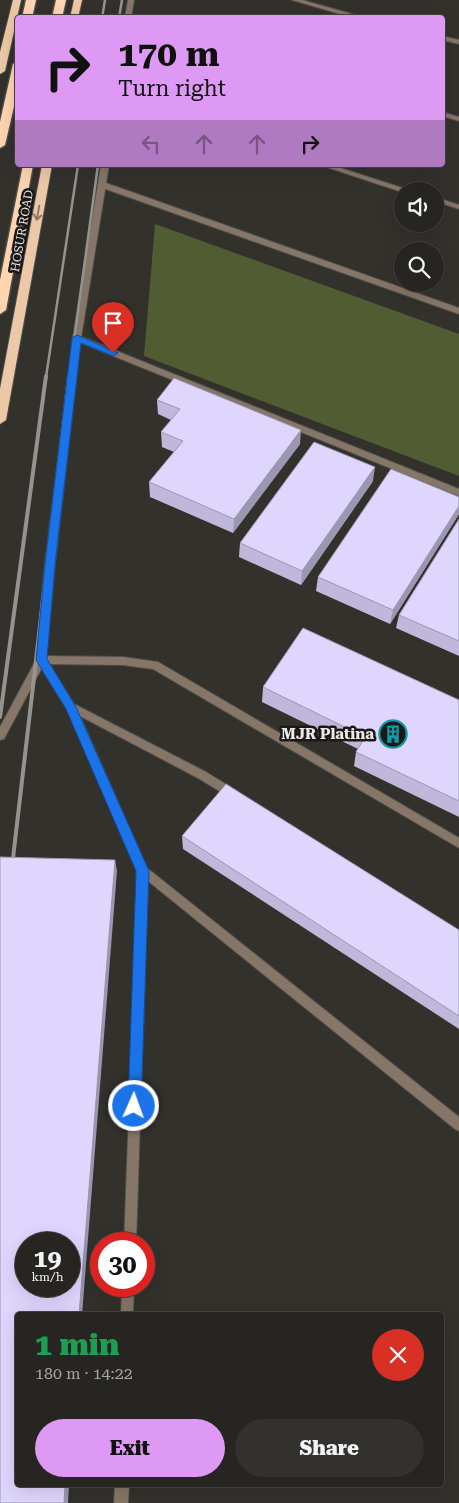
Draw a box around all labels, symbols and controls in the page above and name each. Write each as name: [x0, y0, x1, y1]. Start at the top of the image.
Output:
text: 170 m: [118, 34, 219, 75]
icon: right: [35, 35, 100, 100]
text: Turn right: [118, 76, 226, 101]
icon: left: [137, 130, 165, 158]
icon: ahead: [190, 130, 218, 158]
icon: ahead: [243, 130, 271, 158]
icon: right: [296, 130, 324, 158]
map controls: [394, 182, 444, 292]
button: sound: [394, 182, 444, 232]
street label: HOSUR ROAD: [8, 189, 36, 273]
one-way arrow: [33, 205, 43, 221]
button: search: [394, 242, 444, 292]
pin: [92, 302, 134, 353]
icon: arrive: [99, 309, 127, 337]
building icon: MJR Platina: [378, 719, 408, 749]
place label: MJR Platina: [281, 725, 374, 743]
position arrow: [107, 1079, 159, 1131]
speed limit sign: 30: [90, 1232, 155, 1297]
text: 19: [33, 1244, 62, 1273]
text: km/h: [31, 1270, 64, 1284]
text: 1 min: [35, 1327, 119, 1362]
button: close: [372, 1329, 424, 1381]
text: 180 m · 14:22: [35, 1364, 133, 1383]
button: Exit: [35, 1419, 225, 1477]
button: Share: [235, 1419, 424, 1477]

